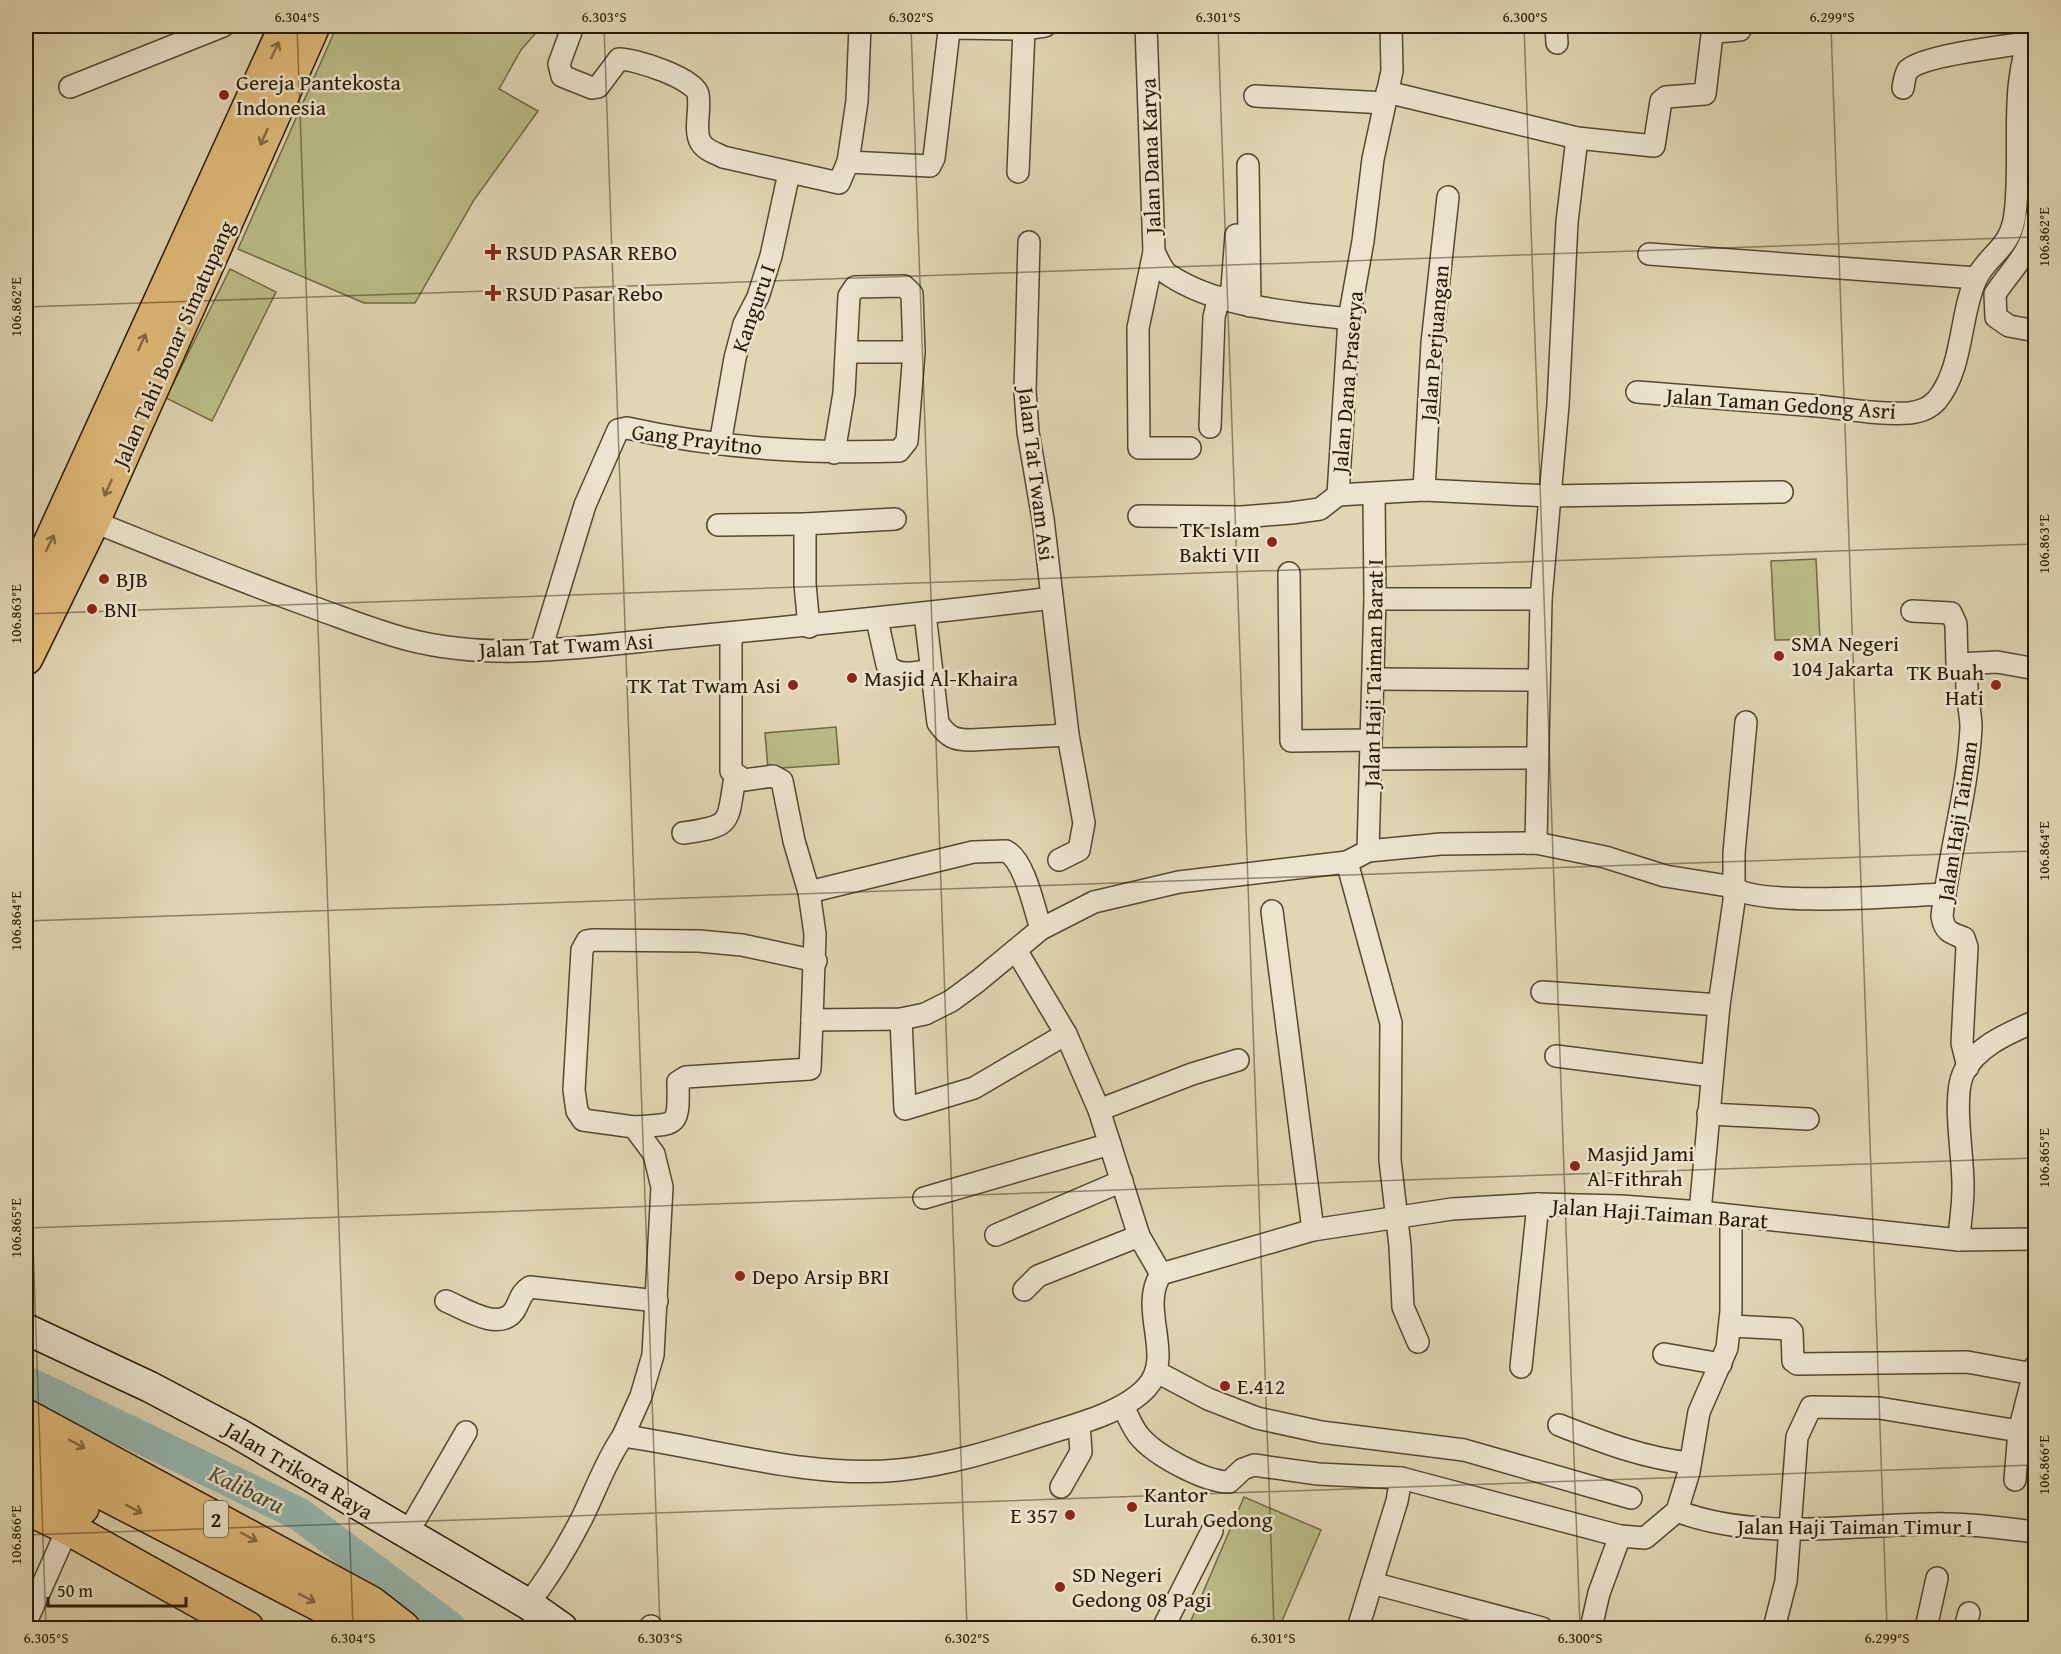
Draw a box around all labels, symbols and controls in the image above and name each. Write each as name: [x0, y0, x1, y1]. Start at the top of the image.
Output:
text: 6.304°S: [274, 6, 320, 27]
text: 6.303°S: [581, 6, 627, 27]
text: 6.302°S: [888, 6, 934, 27]
text: 6.301°S: [1195, 6, 1241, 27]
text: 6.300°S: [1502, 6, 1548, 27]
text: 6.299°S: [1809, 6, 1855, 27]
one-way arrow: [269, 41, 281, 59]
place label: Gereja Pantekosta Indonesia: [236, 66, 402, 123]
street label: Jalan Dana Karya: [1131, 77, 1169, 237]
marker: Gereja Pantekosta Indonesia: [217, 88, 231, 102]
one-way arrow: [258, 127, 270, 145]
text: 106.862°E: [2033, 207, 2054, 267]
street label: Jalan Tahi Bonar Simatupang: [103, 215, 242, 475]
place label: RSUD PASAR REBO: [506, 236, 677, 268]
marker: RSUD PASAR REBO: [484, 243, 502, 261]
street label: Kanguru I: [723, 260, 783, 356]
street label: Jalan Perjuangan: [1411, 263, 1457, 425]
text: 106.862°E: [5, 277, 26, 337]
place label: RSUD Pasar Rebo: [506, 277, 663, 309]
marker: RSUD Pasar Rebo: [484, 284, 502, 302]
street label: Jalan Dana Praserya: [1323, 289, 1371, 477]
one-way arrow: [137, 333, 148, 351]
street label: Jalan Taman Gedong Asri: [1662, 379, 1897, 427]
street label: Jalan Tat Twam Asi: [1010, 382, 1064, 563]
street label: Gang Prayitno: [630, 415, 764, 463]
one-way arrow: [102, 478, 113, 496]
place label: TK Islam Bakti VII: [1179, 513, 1260, 570]
text: 106.863°E: [2033, 514, 2054, 574]
one-way arrow: [45, 534, 57, 552]
marker: TK Islam Bakti VII: [1265, 535, 1279, 549]
street label: Jalan Haji Taiman Barat I: [1355, 559, 1391, 790]
place label: BJB: [116, 563, 148, 595]
marker: BJB: [97, 572, 111, 586]
text: 106.863°E: [5, 584, 26, 644]
place label: BNI: [104, 593, 138, 625]
marker: BNI: [85, 602, 99, 616]
street label: Jalan Tat Twam Asi: [475, 624, 654, 666]
place label: SMA Negeri 104 Jakarta: [1791, 627, 1899, 684]
marker: SMA Negeri 104 Jakarta: [1772, 649, 1786, 663]
place label: TK Buah Hati: [1907, 656, 1985, 713]
place label: Masjid Al-Khaira: [864, 662, 1019, 694]
place label: TK Tat Twam Asi: [627, 669, 781, 701]
marker: Masjid Al-Khaira: [845, 671, 859, 685]
marker: TK Tat Twam Asi: [786, 678, 800, 692]
marker: TK Buah Hati: [1989, 678, 2003, 692]
street label: Jalan Haji Taiman: [1928, 738, 1986, 906]
text: 106.864°E: [2033, 821, 2054, 881]
text: 106.864°E: [5, 891, 26, 951]
text: 106.865°E: [2033, 1128, 2054, 1188]
place label: Masjid Jami Al-Fithrah: [1587, 1137, 1694, 1194]
marker: Masjid Jami Al-Fithrah: [1568, 1159, 1582, 1173]
street label: Jalan Haji Taiman Barat: [1548, 1189, 1769, 1237]
text: 106.865°E: [5, 1198, 26, 1258]
place label: Depo Arsip BRI: [752, 1260, 890, 1292]
marker: Depo Arsip BRI: [733, 1269, 747, 1283]
place label: E.412: [1237, 1370, 1285, 1402]
marker: E.412: [1218, 1379, 1232, 1393]
street label: Jalan Trikora Raya: [216, 1411, 380, 1527]
text: 106.866°E: [2033, 1435, 2054, 1495]
one-way arrow: [68, 1438, 85, 1450]
water label: Kalibaru: [202, 1455, 291, 1522]
place label: Kantor Lurah Gedong: [1144, 1478, 1273, 1535]
place label: E 357: [1010, 1499, 1058, 1531]
marker: Kantor Lurah Gedong: [1125, 1500, 1139, 1514]
road number: 2: [204, 1501, 228, 1537]
one-way arrow: [124, 1504, 142, 1515]
text: 106.866°E: [5, 1505, 26, 1565]
marker: E 357: [1063, 1508, 1077, 1522]
street label: Jalan Haji Taiman Timur I: [1734, 1510, 1973, 1542]
one-way arrow: [239, 1532, 257, 1543]
place label: SD Negeri Gedong 08 Pagi: [1072, 1558, 1212, 1615]
scale bar: [48, 1570, 186, 1608]
text: 50 m: [57, 1577, 93, 1604]
marker: SD Negeri Gedong 08 Pagi: [1053, 1580, 1067, 1594]
one-way arrow: [298, 1593, 316, 1605]
text: 6.305°S: [23, 1627, 69, 1648]
text: 6.304°S: [330, 1627, 376, 1648]
text: 6.303°S: [637, 1627, 683, 1648]
text: 6.302°S: [944, 1627, 990, 1648]
text: 6.301°S: [1250, 1627, 1296, 1648]
text: 6.300°S: [1557, 1627, 1603, 1648]
text: 6.299°S: [1864, 1627, 1910, 1648]

